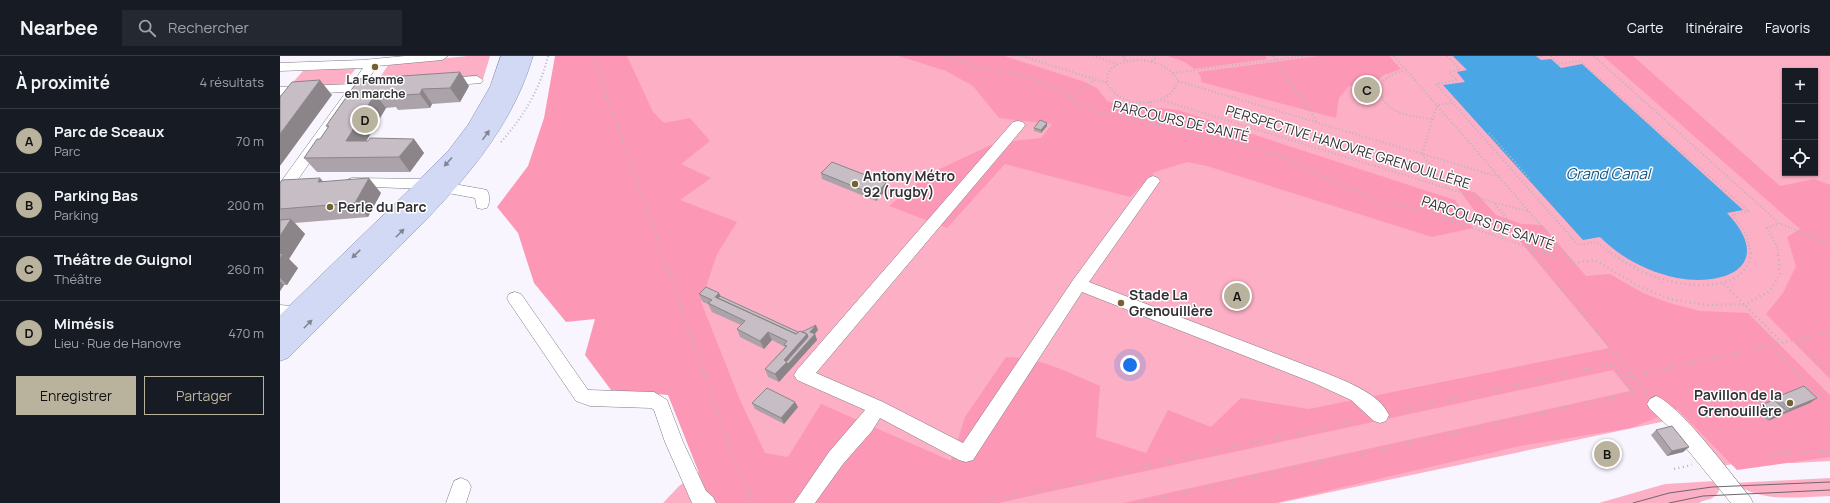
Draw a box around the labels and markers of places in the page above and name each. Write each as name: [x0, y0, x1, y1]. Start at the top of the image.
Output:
marker: La Femme en marche: [370, 62, 380, 72]
place label: La Femme en marche: [345, 71, 405, 102]
pin: C: [1354, 75, 1380, 105]
pin: D: [352, 105, 378, 135]
place label: Antony Métro 92 (rugby): [863, 166, 955, 201]
marker: Antony Métro 92 (rugby): [850, 179, 860, 189]
place label: Perle du Parc: [338, 197, 427, 216]
marker: Perle du Parc: [325, 202, 335, 212]
pin: A: [1224, 281, 1250, 311]
place label: Stade La Grenouillère: [1129, 285, 1213, 320]
marker: Stade La Grenouillère: [1116, 298, 1126, 308]
place label: Pavillon de la Grenouillère: [1694, 385, 1782, 420]
marker: Pavillon de la Grenouillère: [1785, 398, 1795, 408]
pin: B: [1594, 439, 1620, 469]

